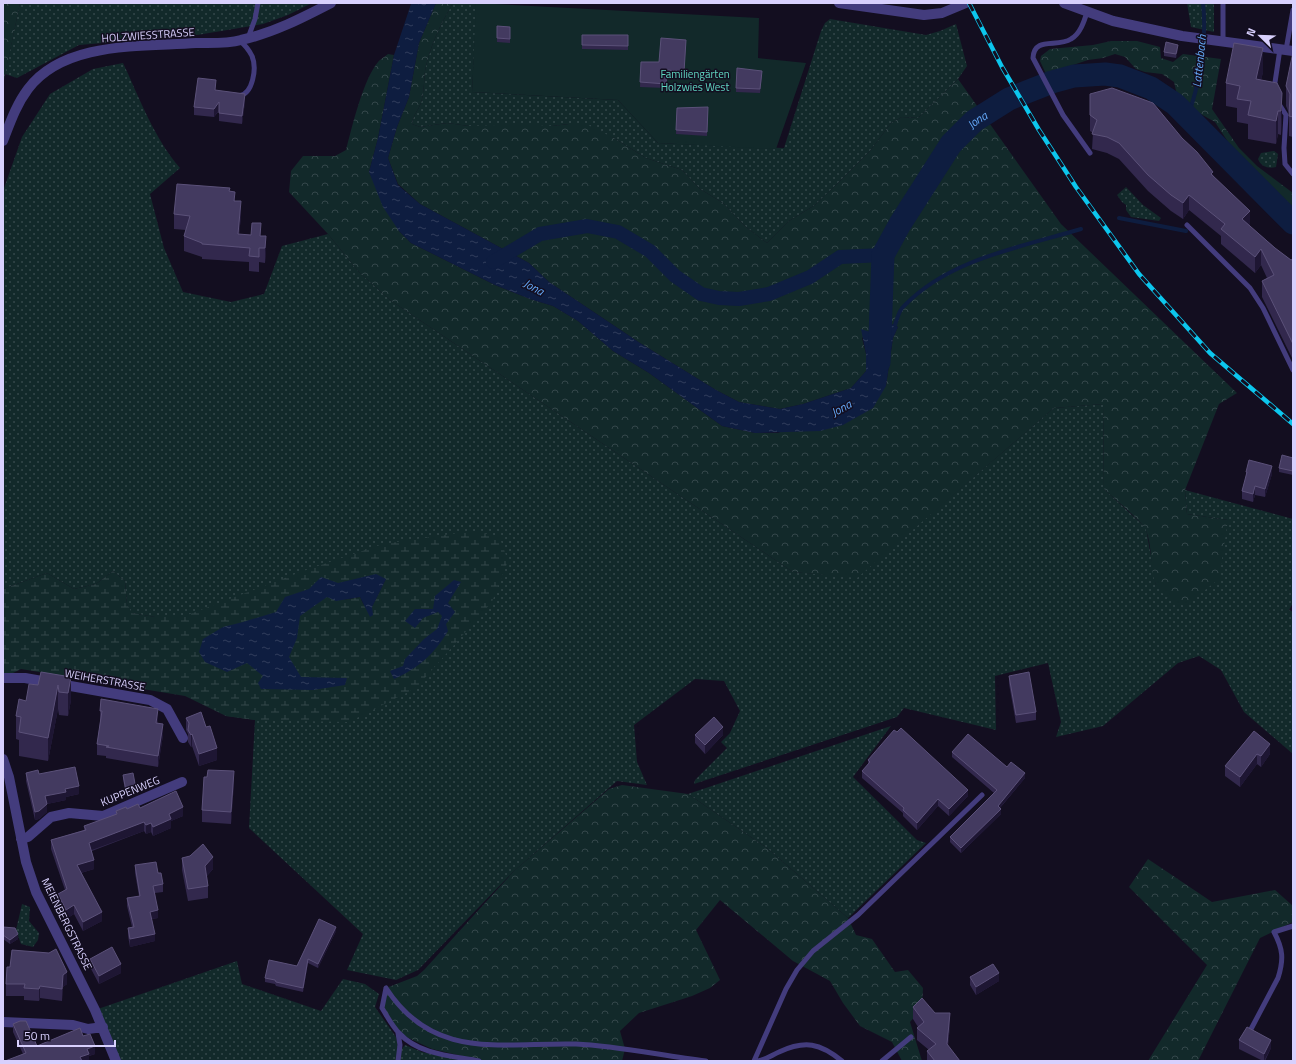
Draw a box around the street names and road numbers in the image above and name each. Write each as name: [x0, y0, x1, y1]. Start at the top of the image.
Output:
street label: HOLZWIESSTRASSE: [101, 24, 195, 46]
street label: WEIHERSTRASSE: [63, 665, 147, 695]
street label: KUPPENWEG: [98, 772, 162, 810]
street label: MEIENBERGSTRASSE: [38, 875, 96, 973]

